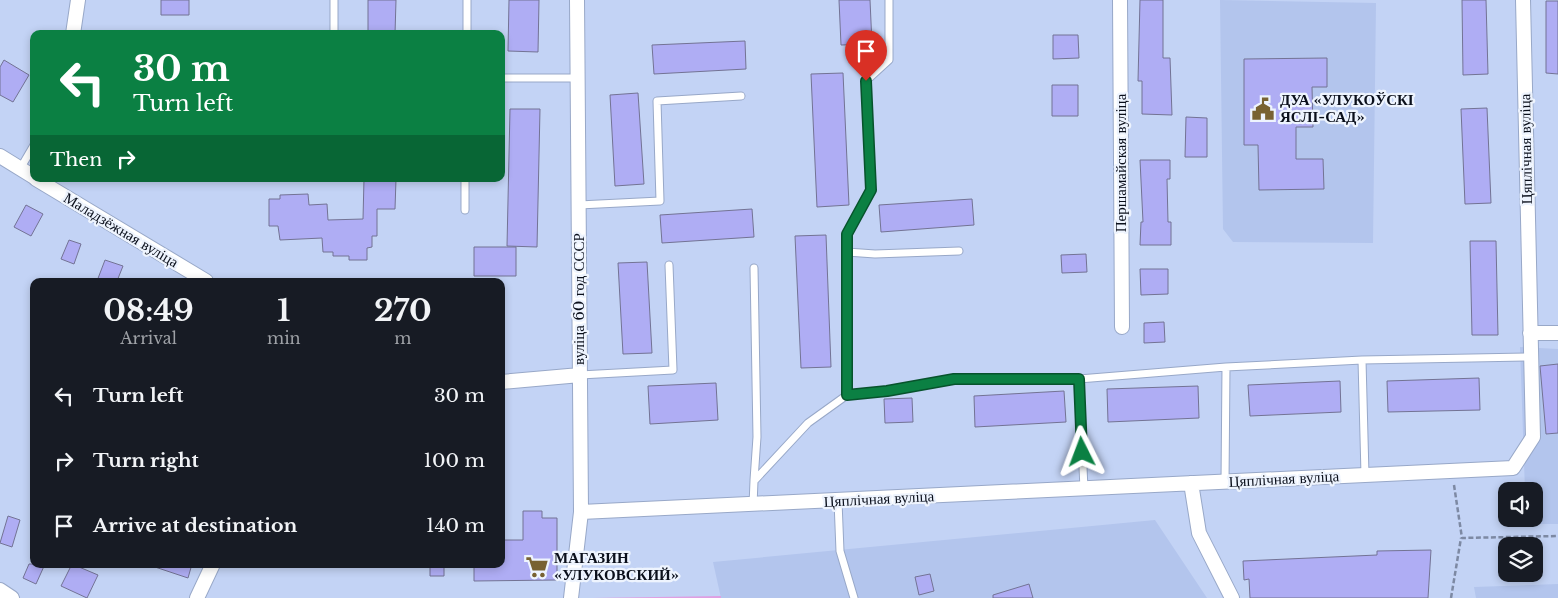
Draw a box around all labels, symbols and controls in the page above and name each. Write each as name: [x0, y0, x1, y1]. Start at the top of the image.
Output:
pin: [845, 30, 887, 81]
icon: arrive: [852, 37, 880, 65]
text: 30 m: [133, 47, 230, 90]
icon: left: [50, 50, 115, 115]
text: Turn left: [133, 90, 233, 117]
place label: ДУА «УЛУКОЎСКІ ЯСЛІ-САД»: [1280, 90, 1414, 126]
street label: Першамайская вуліца: [1111, 93, 1130, 232]
street label: Цяплічная вуліца: [1515, 93, 1536, 204]
public building icon: ДУА «УЛУКОЎСКІ ЯСЛІ-САД»: [1250, 96, 1276, 122]
icon: right: [112, 145, 140, 173]
text: Then: [50, 148, 102, 171]
street label: Маладзёжная вуліца: [60, 188, 182, 272]
street label: вуліца 60 год СССР: [569, 233, 588, 365]
text: 08:49: [103, 292, 194, 329]
text: 1: [277, 292, 290, 329]
text: 270: [374, 292, 432, 329]
text: Arrival: [120, 328, 177, 348]
text: min: [267, 328, 301, 348]
text: m: [394, 328, 411, 348]
icon: left: [50, 382, 78, 410]
text: Turn left: [93, 384, 184, 407]
text: 30 m: [434, 384, 485, 407]
position arrow: [1055, 425, 1107, 477]
icon: right: [50, 447, 78, 475]
text: Turn right: [93, 449, 199, 472]
text: 100 m: [424, 449, 485, 472]
street label: Цяплічная вуліца: [1228, 466, 1340, 491]
map controls: [1498, 482, 1543, 582]
button: sound: [1498, 482, 1543, 527]
street label: Цяплічная вуліца: [823, 486, 935, 511]
icon: arrive: [50, 512, 78, 540]
text: Arrive at destination: [93, 514, 297, 537]
text: 140 m: [426, 514, 485, 537]
button: layers: [1498, 537, 1543, 582]
place label: МАГАЗИН «УЛУКОВСКИЙ»: [554, 548, 679, 584]
supermarket icon: МАГАЗИН «УЛУКОВСКИЙ»: [524, 554, 550, 580]

